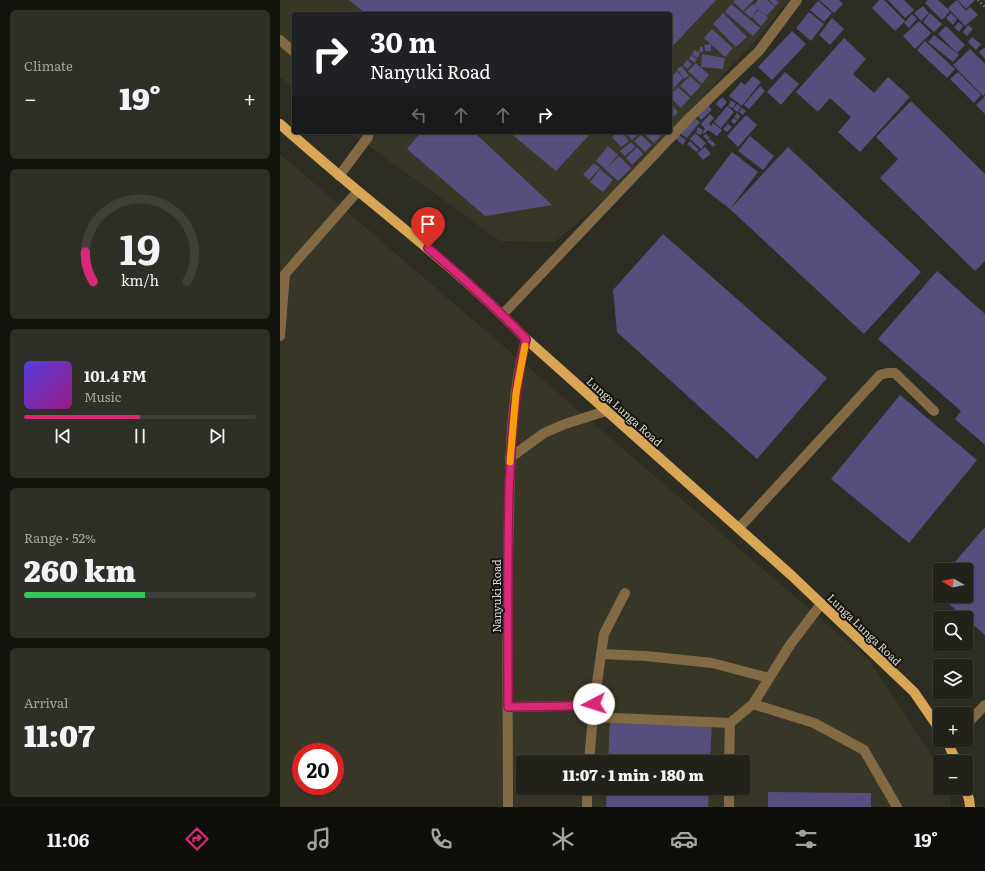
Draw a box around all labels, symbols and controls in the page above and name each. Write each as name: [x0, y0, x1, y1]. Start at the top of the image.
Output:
text: 30 m: [370, 20, 436, 62]
icon: right: [304, 28, 356, 80]
text: Climate: [24, 56, 73, 75]
text: Nanyuki Road: [370, 58, 491, 85]
text: 19°: [119, 75, 161, 119]
text: −: [24, 81, 37, 114]
text: +: [243, 81, 256, 114]
icon: left: [408, 104, 430, 126]
icon: ahead: [450, 104, 472, 126]
icon: ahead: [492, 104, 514, 126]
icon: right: [534, 104, 556, 126]
pin: [411, 207, 445, 248]
icon: arrive: [417, 213, 439, 235]
text: 19: [119, 216, 161, 278]
text: km/h: [121, 269, 160, 290]
text: 101.4 FM: [84, 364, 146, 387]
street label: Lunga Lunga Road: [584, 373, 667, 450]
text: Music: [84, 387, 121, 406]
icon: previous: [52, 425, 74, 447]
icon: pause: [129, 425, 151, 447]
icon: next: [206, 425, 228, 447]
text: Range · 52%: [24, 528, 96, 547]
text: 260 km: [24, 547, 136, 591]
street label: Nanyuki Road: [488, 559, 504, 633]
north arrow: [933, 563, 973, 603]
map controls: [933, 563, 973, 795]
street label: Lunga Lunga Road: [825, 590, 906, 669]
button: search: [933, 611, 973, 651]
button: layers: [933, 659, 973, 699]
position arrow: [573, 683, 615, 725]
text: Arrival: [24, 693, 68, 712]
button: +: [933, 707, 973, 747]
text: 11:07: [24, 712, 95, 756]
speed limit sign: 20: [292, 743, 344, 795]
button: −: [933, 755, 973, 795]
text: 11:07 · 1 min · 180 m: [562, 763, 704, 786]
icon: directions: [183, 825, 211, 853]
icon: music: [305, 825, 333, 853]
icon: phone: [427, 825, 455, 853]
icon: climate: [549, 825, 577, 853]
icon: car: [670, 825, 698, 853]
icon: filters: [792, 825, 820, 853]
text: 11:06: [47, 826, 89, 853]
text: 19°: [914, 826, 938, 853]

